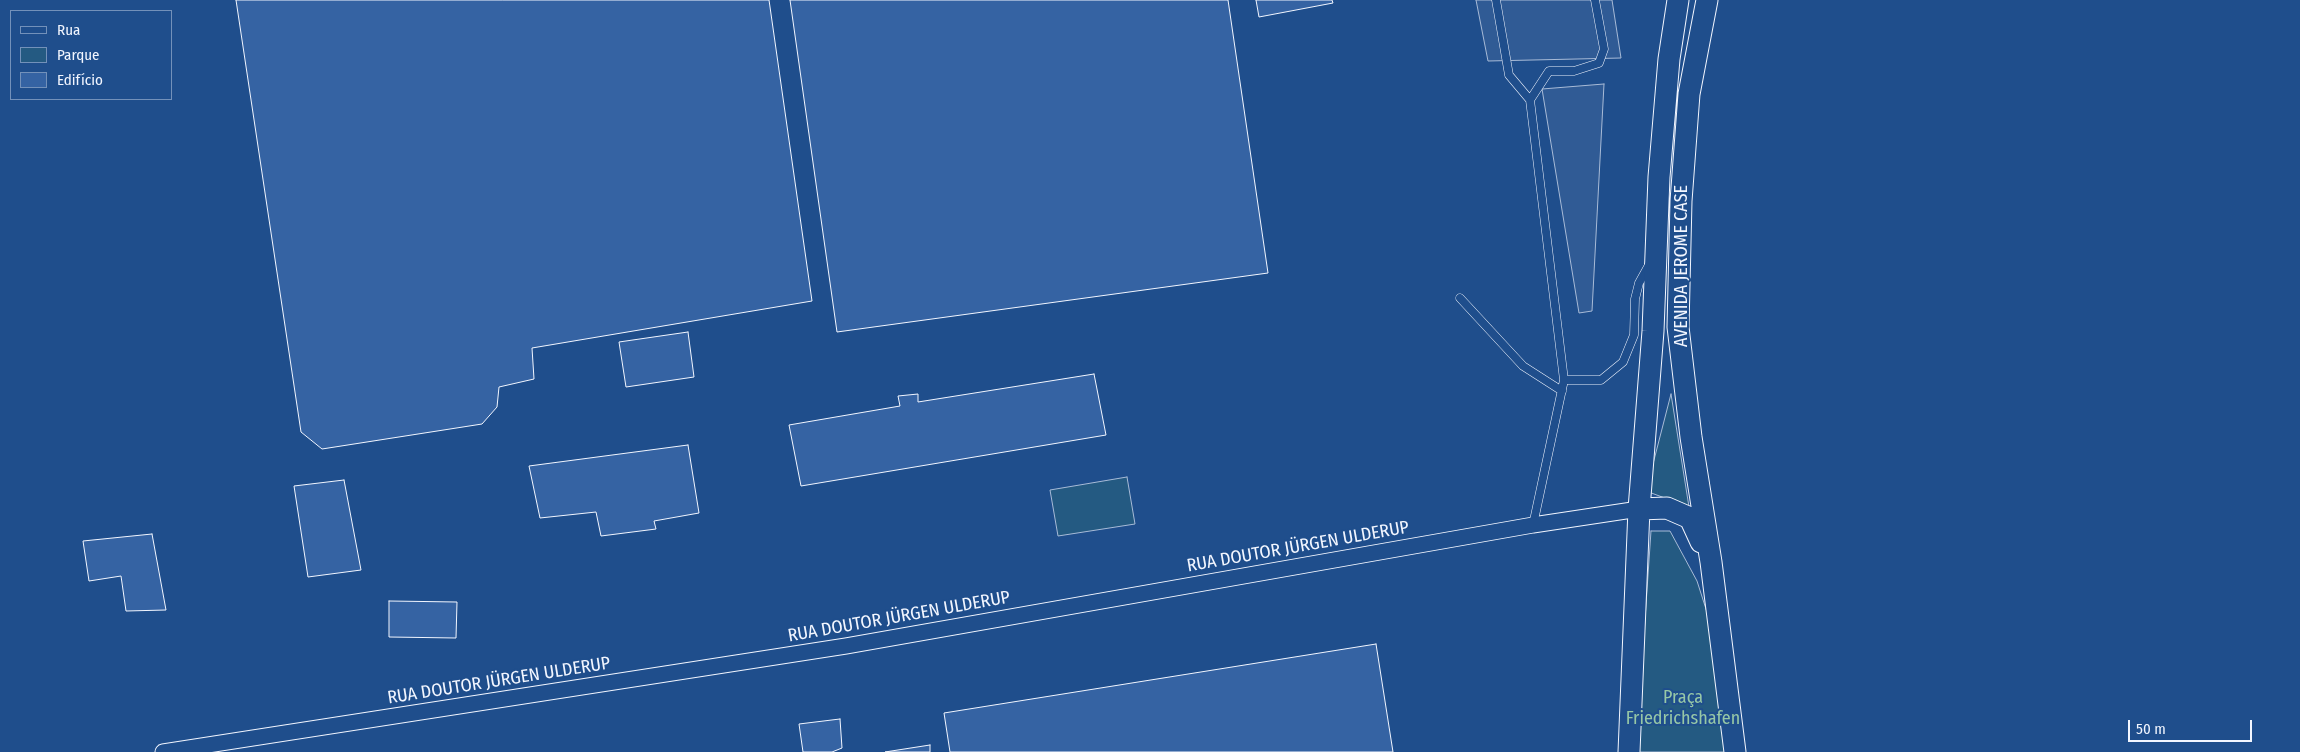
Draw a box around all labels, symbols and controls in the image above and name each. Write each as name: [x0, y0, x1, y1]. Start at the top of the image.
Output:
legend: [10, 10, 172, 100]
text: Rua: [57, 21, 80, 39]
text: Parque: [57, 46, 100, 64]
text: Edifício: [57, 71, 103, 89]
street label: AVENIDA JEROME CASE: [1671, 185, 1693, 347]
street label: RUA DOUTOR JÜRGEN ULDERUP: [1185, 517, 1411, 577]
street label: RUA DOUTOR JÜRGEN ULDERUP: [786, 587, 1012, 647]
street label: RUA DOUTOR JÜRGEN ULDERUP: [386, 653, 612, 709]
park label: Praça Friedrichshafen: [1626, 687, 1740, 730]
scale bar: [2130, 710, 2254, 742]
text: 50 m: [2136, 720, 2166, 738]

